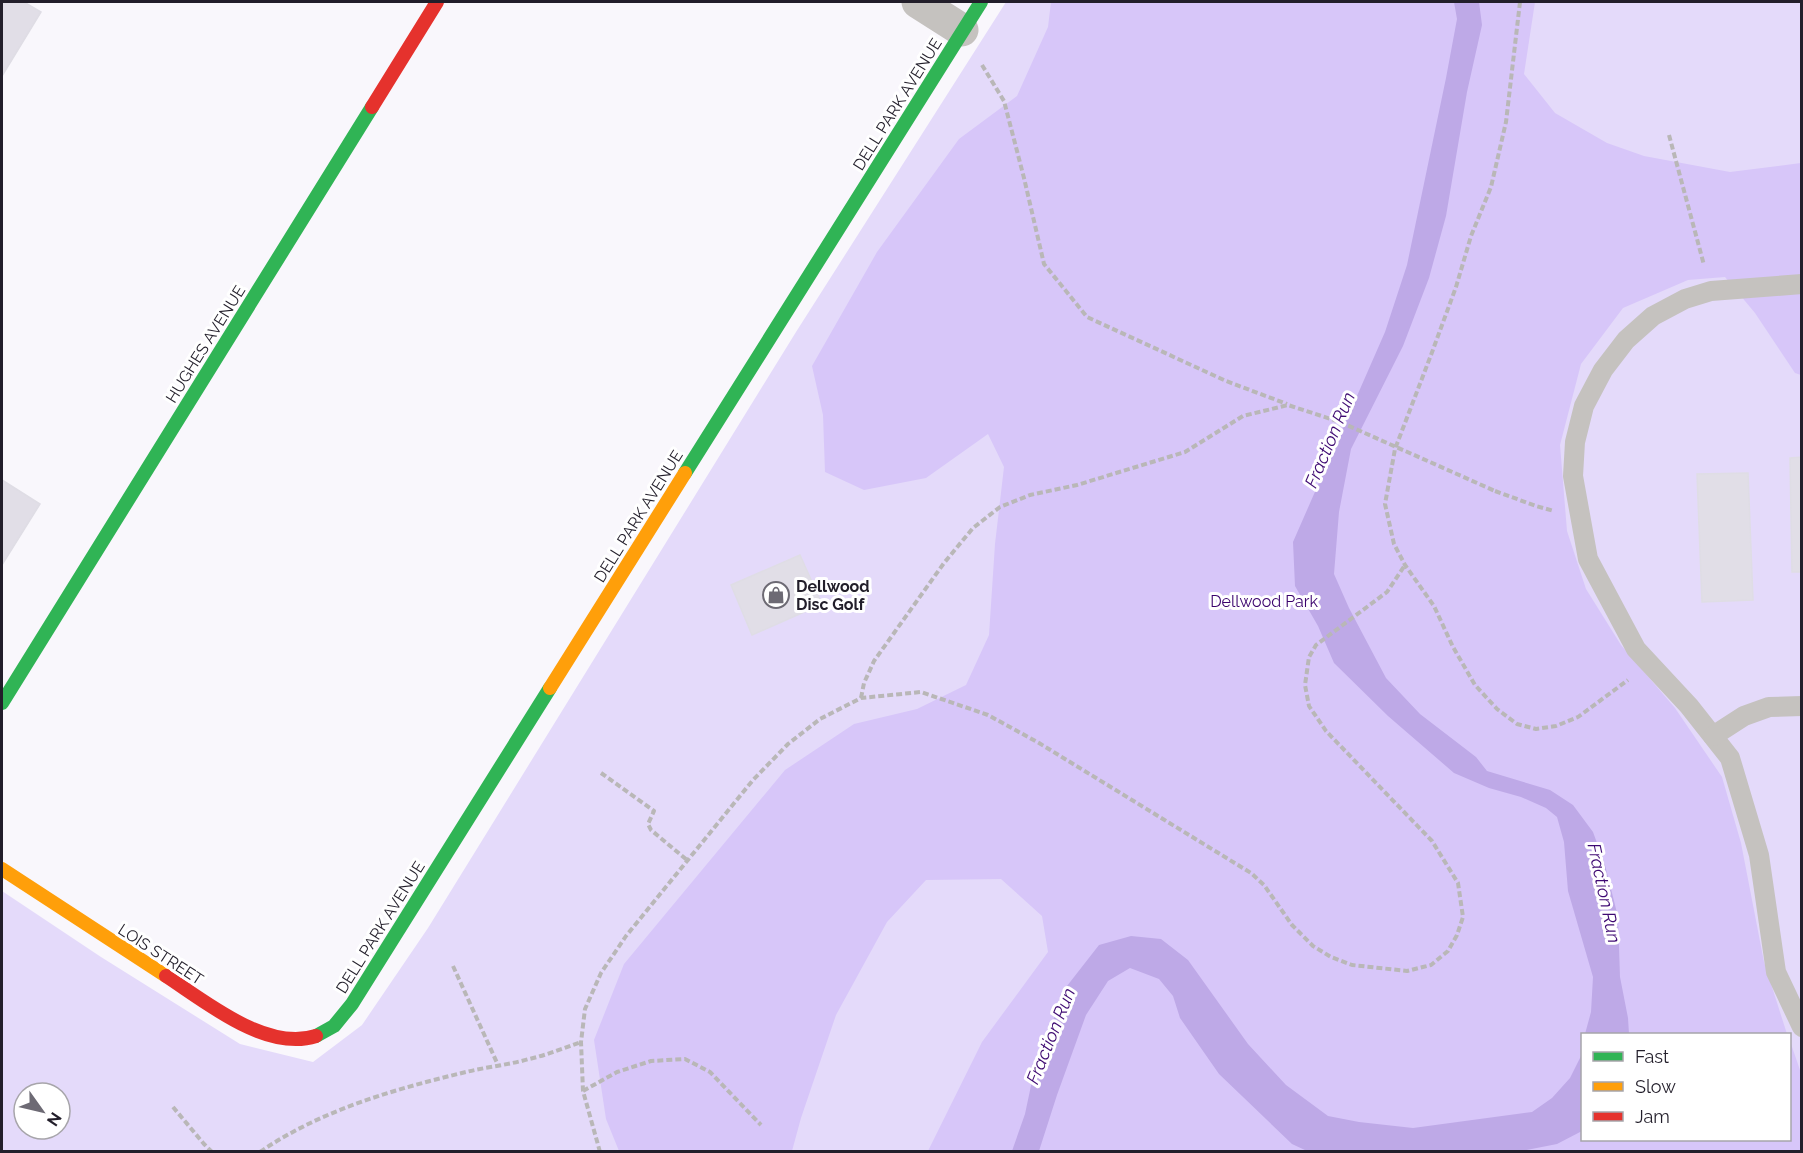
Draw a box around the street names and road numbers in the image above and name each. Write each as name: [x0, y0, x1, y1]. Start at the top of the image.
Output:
street label: DELL PARK AVENUE: [849, 34, 946, 174]
street label: HUGHES AVENUE: [162, 282, 249, 406]
street label: DELL PARK AVENUE: [590, 446, 687, 586]
street label: DELL PARK AVENUE: [332, 857, 429, 997]
street label: LOIS STREET: [115, 920, 207, 989]

